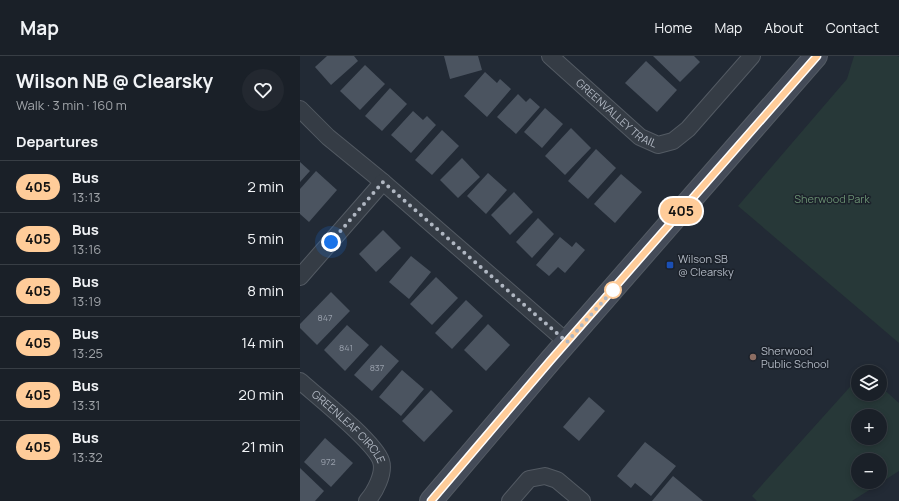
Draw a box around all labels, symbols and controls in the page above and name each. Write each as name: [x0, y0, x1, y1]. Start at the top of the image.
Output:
text: Map: [20, 15, 59, 41]
text: Home: [655, 18, 692, 37]
text: Map: [714, 18, 742, 37]
text: About: [764, 18, 804, 37]
text: Contact: [826, 18, 879, 37]
text: Wilson NB @ Clearsky: [16, 68, 213, 94]
button: heart: [242, 69, 284, 111]
street label: GREENVALLEY TRAIL: [573, 75, 660, 151]
text: Walk · 3 min · 160 m: [16, 96, 127, 114]
text: Departures: [16, 131, 98, 152]
text: Bus: [72, 167, 99, 188]
text: 2 min: [247, 176, 284, 197]
text: 405: [25, 177, 51, 196]
text: 13:13: [72, 188, 100, 206]
park label: Sherwood Park: [794, 191, 870, 206]
line badge: 405: [658, 198, 704, 224]
text: 405: [668, 201, 694, 220]
text: Bus: [72, 219, 99, 240]
text: 5 min: [247, 228, 284, 249]
text: 405: [25, 229, 51, 248]
your location: [321, 232, 341, 252]
text: 13:16: [72, 240, 101, 258]
place label: Wilson SB @ Clearsky: [678, 251, 734, 279]
marker: Wilson SB @ Clearsky: [665, 260, 675, 270]
text: Bus: [72, 271, 99, 292]
text: 8 min: [247, 280, 284, 301]
text: 405: [25, 281, 51, 300]
unlabelled marker: [604, 281, 622, 299]
text: 13:19: [72, 292, 101, 310]
house number: 847: [317, 311, 333, 324]
text: Bus: [72, 323, 99, 344]
text: 14 min: [241, 332, 284, 353]
text: 405: [25, 333, 51, 352]
house number: 841: [339, 341, 353, 354]
place label: Sherwood Public School: [761, 343, 829, 371]
text: 13:25: [72, 344, 103, 362]
marker: Sherwood Public School: [748, 352, 758, 362]
house number: 837: [370, 361, 385, 374]
map controls: [851, 365, 887, 489]
button: layers: [851, 365, 887, 401]
text: Bus: [72, 375, 99, 396]
text: 20 min: [238, 384, 284, 405]
text: 405: [25, 385, 51, 404]
street label: GREENLEAF CIRCLE: [309, 386, 389, 465]
text: 13:31: [72, 396, 100, 414]
button: +: [851, 409, 887, 445]
text: Bus: [72, 427, 99, 448]
text: 21 min: [241, 436, 284, 457]
text: 405: [25, 437, 51, 456]
text: 13:32: [72, 448, 103, 466]
button: −: [851, 453, 887, 489]
house number: 972: [320, 455, 336, 468]

